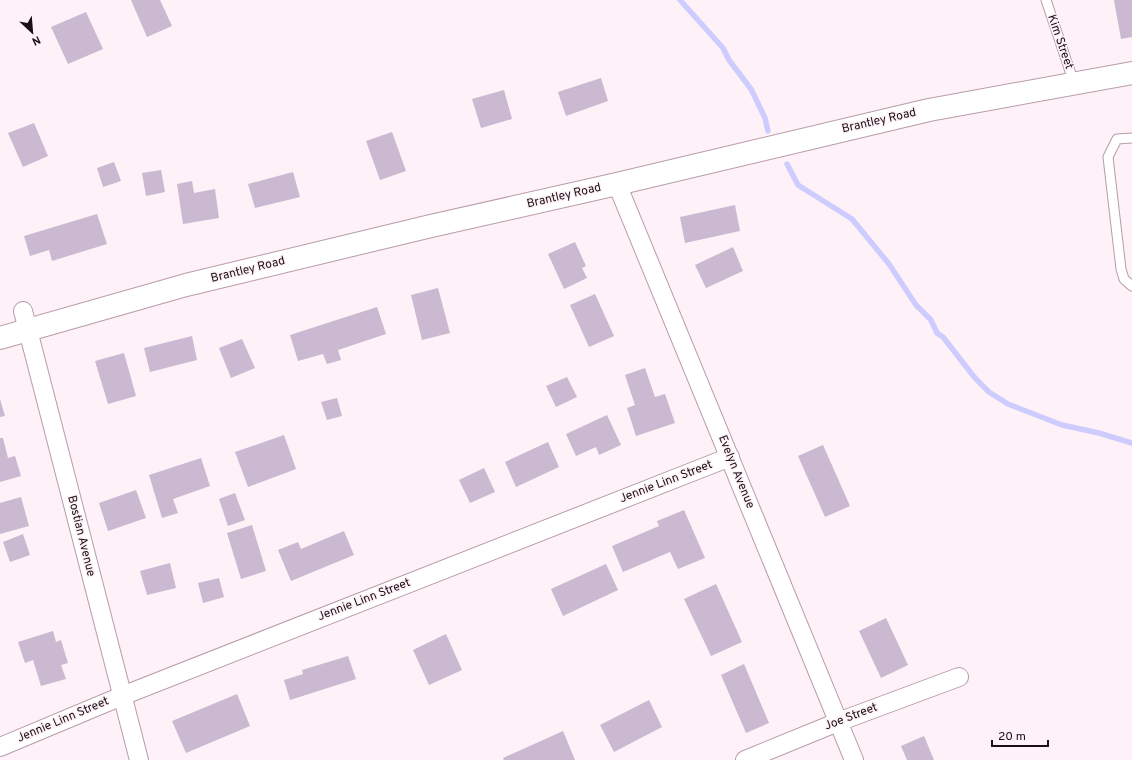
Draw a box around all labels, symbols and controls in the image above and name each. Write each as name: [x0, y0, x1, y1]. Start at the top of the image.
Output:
north arrow: [12, 12, 52, 52]
street label: Kim Street: [1043, 12, 1077, 72]
text: N: [29, 32, 43, 48]
street label: Brantley Road: [840, 105, 918, 137]
street label: Brantley Road: [525, 180, 603, 212]
street label: Brantley Road: [209, 253, 287, 287]
street label: Evelyn Avenue: [714, 433, 758, 511]
street label: Jennie Linn Street: [617, 457, 715, 507]
street label: Bostian Avenue: [63, 494, 99, 578]
street label: Jennie Linn Street: [315, 575, 413, 625]
street label: Jennie Linn Street: [15, 693, 111, 747]
street label: Joe Street: [822, 700, 880, 734]
scale bar: [992, 722, 1048, 748]
text: 20 m: [998, 729, 1026, 745]

